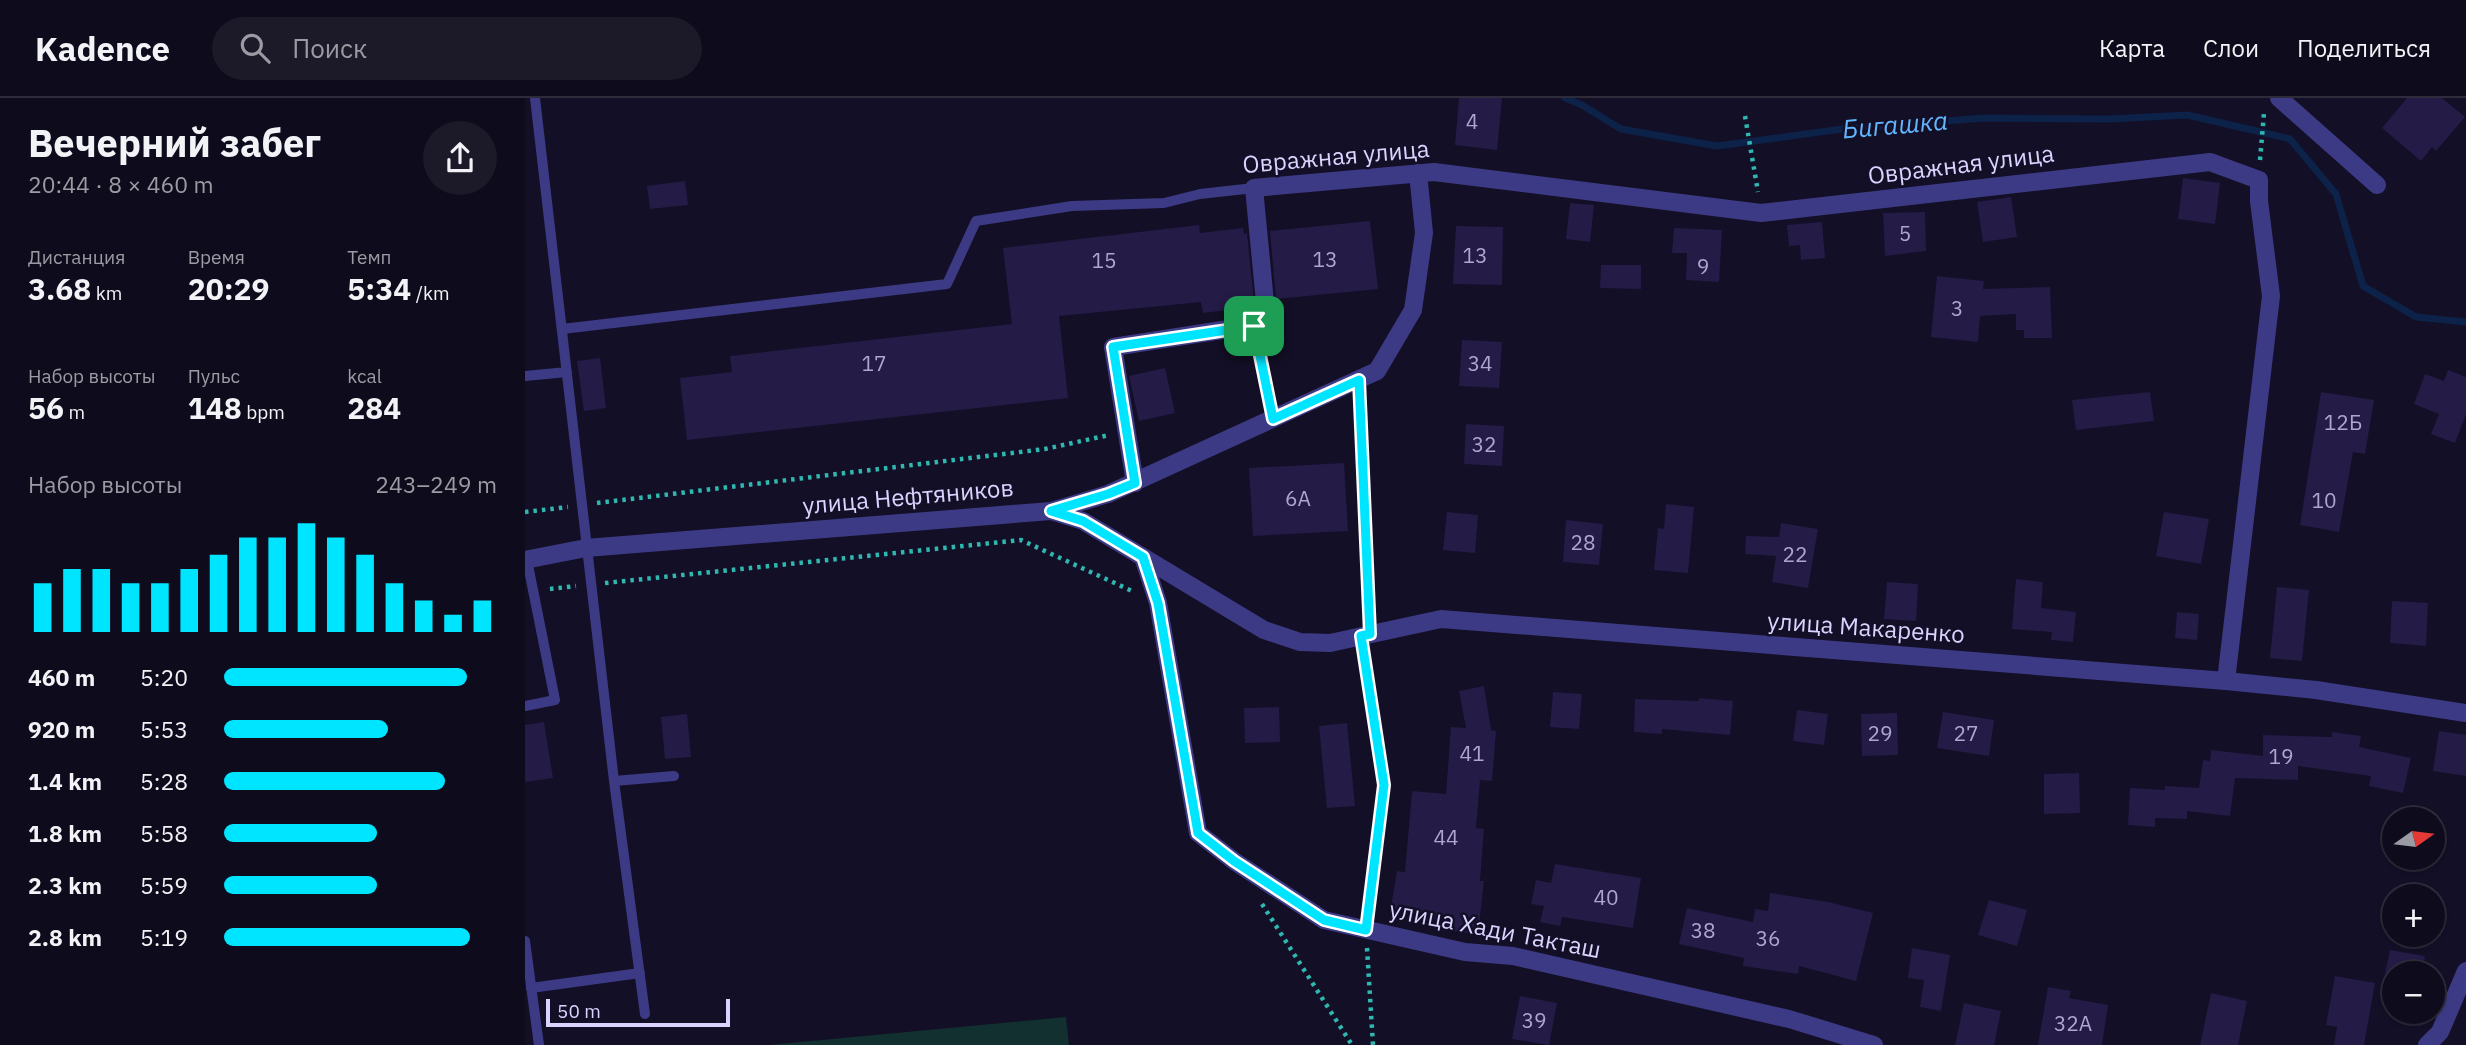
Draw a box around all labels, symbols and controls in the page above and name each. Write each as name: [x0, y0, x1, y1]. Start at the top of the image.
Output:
search box: [212, 17, 702, 80]
text: Kadence: [35, 27, 170, 70]
icon: search: [236, 29, 274, 67]
text: Поиск: [292, 31, 367, 65]
text: Карта: [2099, 32, 2165, 64]
text: Слои: [2203, 32, 2259, 64]
text: Поделиться: [2297, 32, 2431, 64]
water label: Бигашка: [1841, 102, 1949, 146]
house number: 4: [1466, 107, 1478, 135]
text: Вечерний забег: [28, 118, 321, 167]
button: share: [423, 121, 497, 195]
street label: Овражная улица: [1241, 132, 1431, 180]
street label: Овражная улица: [1866, 137, 2056, 191]
text: 20:44 · 8 × 460 m: [28, 169, 214, 199]
house number: 5: [1899, 219, 1911, 247]
house number: 13: [1462, 241, 1488, 269]
text: Дистанция: [28, 245, 125, 269]
text: Время: [188, 245, 245, 269]
text: Темп: [347, 245, 392, 269]
house number: 13: [1312, 245, 1338, 273]
house number: 15: [1091, 246, 1117, 274]
house number: 9: [1697, 252, 1709, 280]
text: 3.68: [28, 269, 91, 308]
text: 20:29: [188, 269, 270, 308]
text: 5:34: [347, 269, 411, 308]
text: km: [91, 281, 122, 305]
text: /km: [411, 281, 450, 305]
house number: 3: [1951, 294, 1963, 322]
pin: [1224, 296, 1284, 356]
icon: arrive: [1235, 307, 1273, 345]
house number: 17: [861, 349, 887, 377]
house number: 34: [1467, 349, 1493, 377]
text: Набор высоты: [28, 364, 155, 388]
text: Пульс: [188, 364, 240, 388]
text: kcal: [347, 364, 382, 388]
text: 56: [28, 388, 64, 427]
text: 148: [188, 388, 242, 427]
text: 284: [347, 388, 401, 427]
text: m: [64, 400, 85, 424]
text: bpm: [242, 400, 285, 424]
house number: 12Б: [2324, 408, 2362, 436]
house number: 32: [1471, 430, 1497, 458]
text: Набор высоты: [28, 469, 182, 499]
text: 243–249 m: [375, 469, 497, 499]
street label: улица Нефтяников: [801, 471, 1015, 521]
house number: 6А: [1285, 484, 1311, 512]
house number: 10: [2311, 486, 2337, 514]
house number: 28: [1570, 528, 1596, 556]
house number: 22: [1782, 540, 1808, 568]
street label: улица Макаренко: [1766, 604, 1966, 650]
text: 460 m: [28, 662, 95, 692]
text: 5:20: [140, 662, 188, 692]
text: 920 m: [28, 714, 95, 744]
text: 5:53: [140, 714, 188, 744]
house number: 29: [1867, 719, 1893, 747]
house number: 27: [1953, 719, 1979, 747]
house number: 41: [1459, 739, 1485, 767]
house number: 19: [2268, 742, 2294, 770]
text: 1.4 km: [28, 766, 102, 796]
text: 5:28: [140, 766, 188, 796]
north arrow: [2382, 807, 2445, 870]
map controls: [2382, 807, 2445, 1024]
text: 1.8 km: [28, 818, 102, 848]
text: 5:58: [140, 818, 188, 848]
house number: 44: [1433, 823, 1459, 851]
text: 2.3 km: [28, 870, 102, 900]
text: 5:59: [140, 870, 188, 900]
house number: 40: [1593, 883, 1619, 911]
button: +: [2382, 884, 2445, 947]
street label: улица Хади Такташ: [1387, 893, 1604, 965]
house number: 38: [1690, 916, 1716, 944]
text: 2.8 km: [28, 922, 102, 952]
text: 5:19: [140, 922, 188, 952]
house number: 36: [1755, 924, 1781, 952]
button: −: [2382, 961, 2445, 1024]
scale bar: [546, 996, 730, 1028]
text: 50 m: [557, 999, 601, 1023]
house number: 39: [1521, 1006, 1547, 1034]
house number: 32А: [2054, 1009, 2092, 1037]

